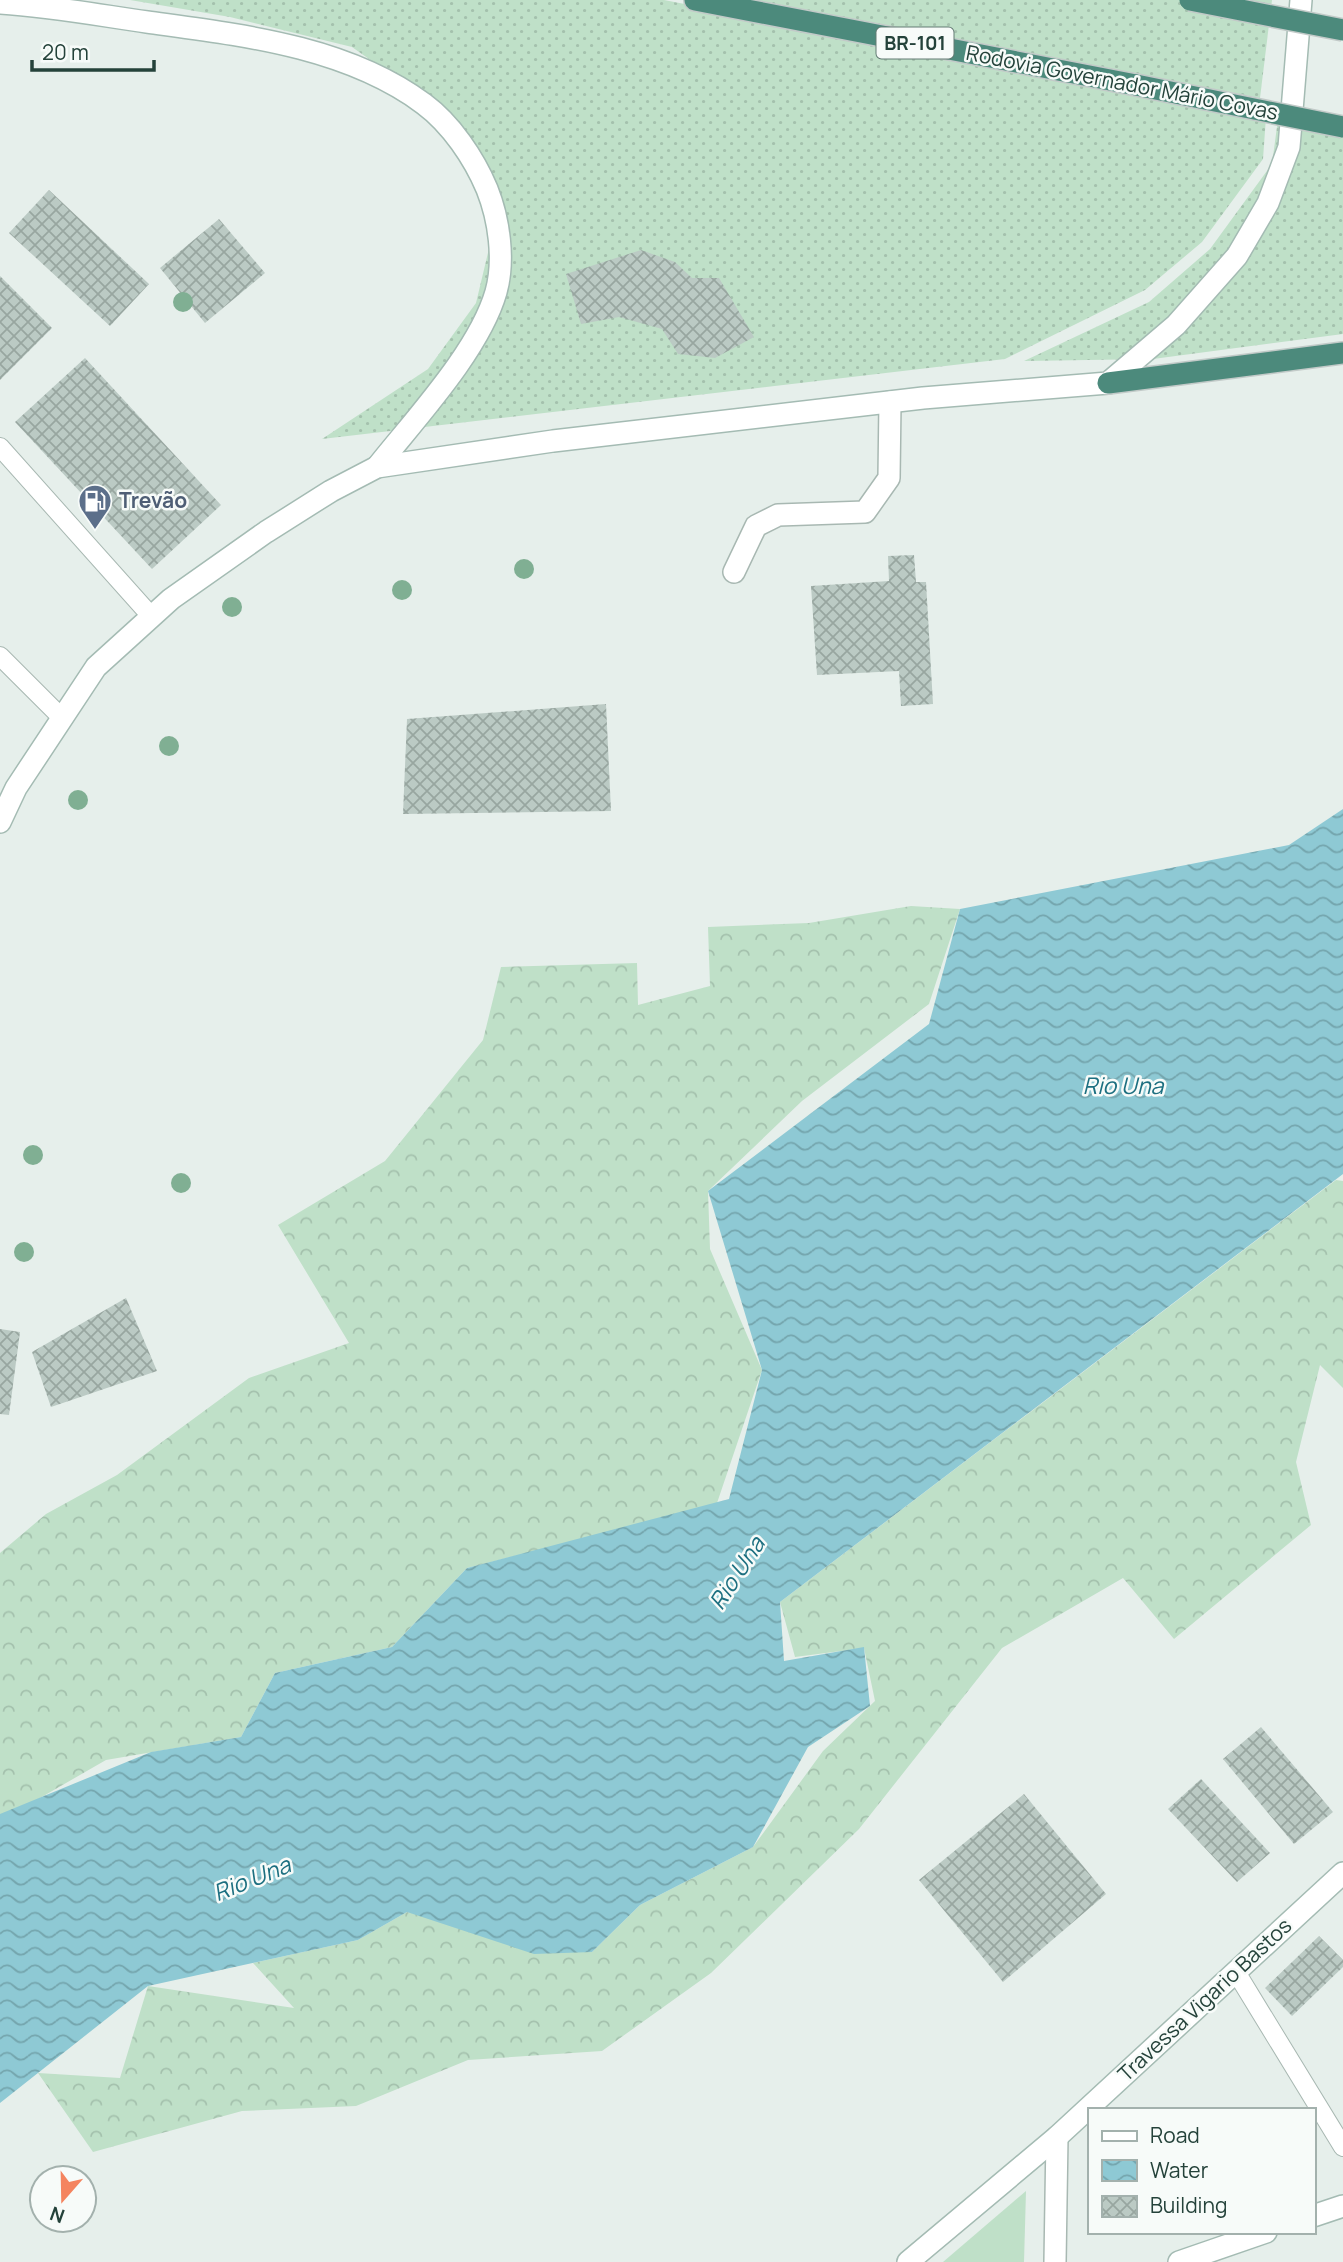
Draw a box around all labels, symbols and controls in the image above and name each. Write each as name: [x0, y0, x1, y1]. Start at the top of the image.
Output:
scale bar: [32, 28, 154, 72]
road number: BR-101: [876, 28, 954, 58]
text: 20 m: [42, 38, 89, 66]
street label: Rodovia Governador Mário Covas: [964, 38, 1281, 126]
fuel station icon: Trevão: [76, 482, 114, 531]
place label: Trevão: [119, 486, 187, 514]
water label: Rio Una: [1083, 1069, 1165, 1101]
water label: Rio Una: [701, 1529, 772, 1615]
water label: Rio Una: [208, 1848, 296, 1908]
street label: Travessa Vigario Bastos: [1112, 1911, 1297, 2087]
legend: [1088, 2108, 1315, 2234]
text: Road: [1150, 2121, 1200, 2149]
text: Water: [1150, 2156, 1209, 2184]
north arrow: [28, 2164, 98, 2234]
text: Building: [1150, 2191, 1227, 2219]
text: N: [46, 2200, 68, 2230]

